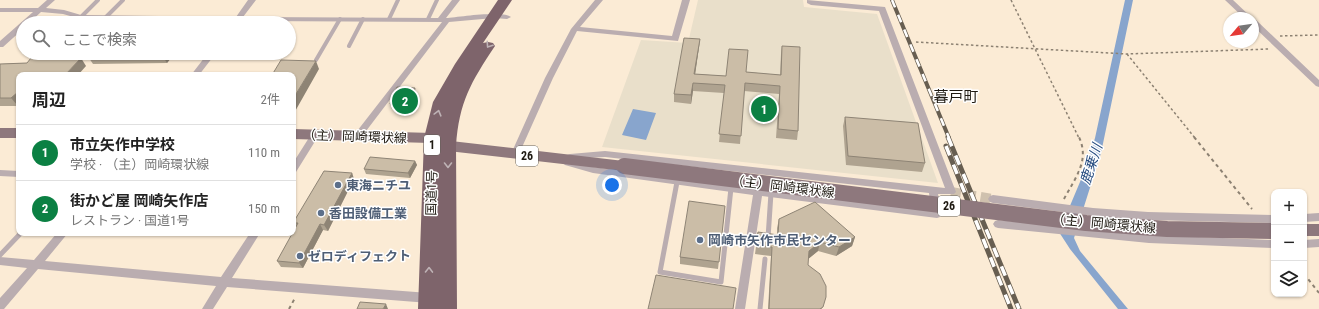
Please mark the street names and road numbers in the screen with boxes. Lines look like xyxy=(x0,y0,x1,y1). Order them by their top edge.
street label: （主）岡崎環状線 xyxy=(303,127,407,146)
road number: 1 xyxy=(424,135,440,155)
road number: 26 xyxy=(516,146,538,166)
street label: 国道1号 xyxy=(424,170,439,216)
street label: （主）岡崎環状線 xyxy=(730,173,835,200)
road number: 26 xyxy=(938,196,960,216)
street label: （主）岡崎環状線 xyxy=(1051,211,1156,236)

